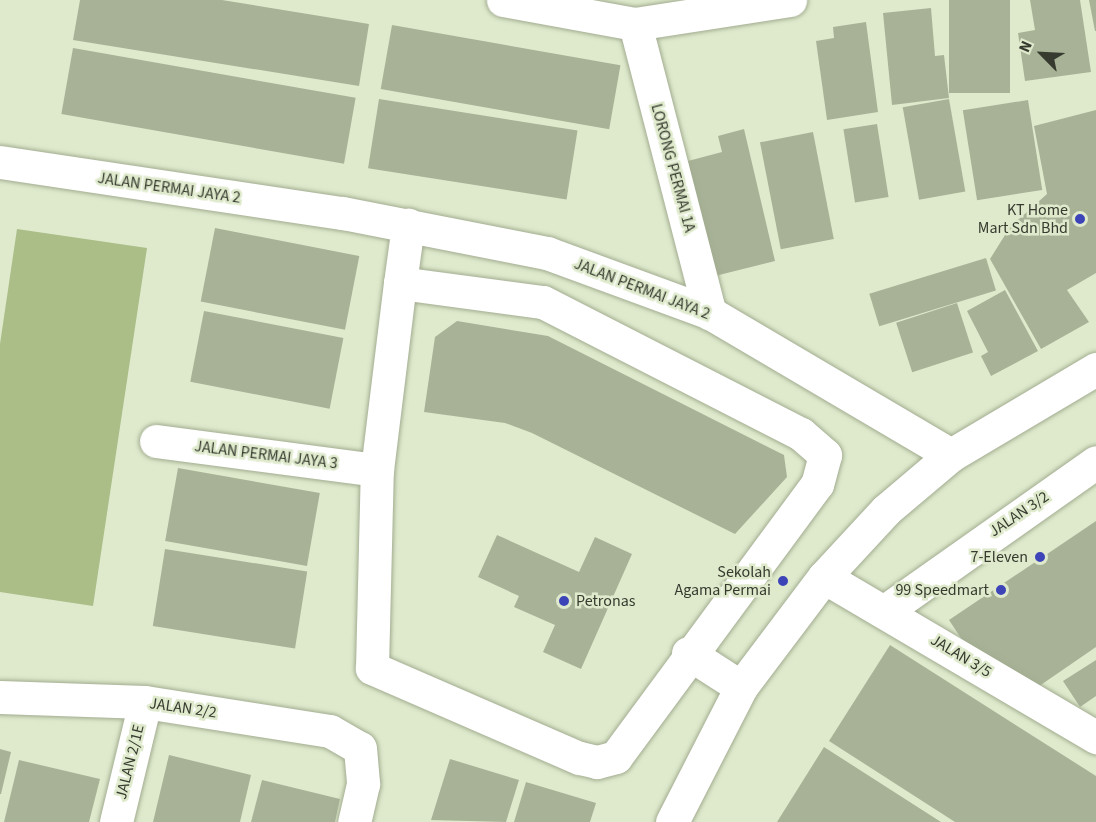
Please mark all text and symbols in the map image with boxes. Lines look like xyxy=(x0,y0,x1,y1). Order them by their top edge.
north arrow xyxy=(1012,24,1072,84)
text: N xyxy=(1013,37,1038,56)
street label: LORONG PERMAI 1A xyxy=(647,102,699,234)
street label: JALAN PERMAI JAYA 2 xyxy=(96,168,242,208)
place label: KT Home Mart Sdn Bhd xyxy=(978,200,1068,238)
marker: KT Home Mart Sdn Bhd xyxy=(1073,212,1087,226)
street label: JALAN PERMAI JAYA 2 xyxy=(571,254,713,324)
street label: JALAN PERMAI JAYA 3 xyxy=(193,437,339,473)
street label: JALAN 3/2 xyxy=(985,487,1053,541)
place label: 7-Eleven xyxy=(970,547,1028,567)
marker: 7-Eleven xyxy=(1033,550,1047,564)
place label: Sekolah Agama Permai xyxy=(674,562,771,600)
marker: Sekolah Agama Permai xyxy=(776,574,790,588)
place label: 99 Speedmart xyxy=(895,580,989,600)
marker: 99 Speedmart xyxy=(994,583,1008,597)
place label: Petronas xyxy=(576,591,635,611)
marker: Petronas xyxy=(557,594,571,608)
street label: JALAN 3/5 xyxy=(927,630,995,682)
street label: JALAN 2/2 xyxy=(148,694,218,722)
street label: JALAN 2/1E xyxy=(111,723,149,801)

